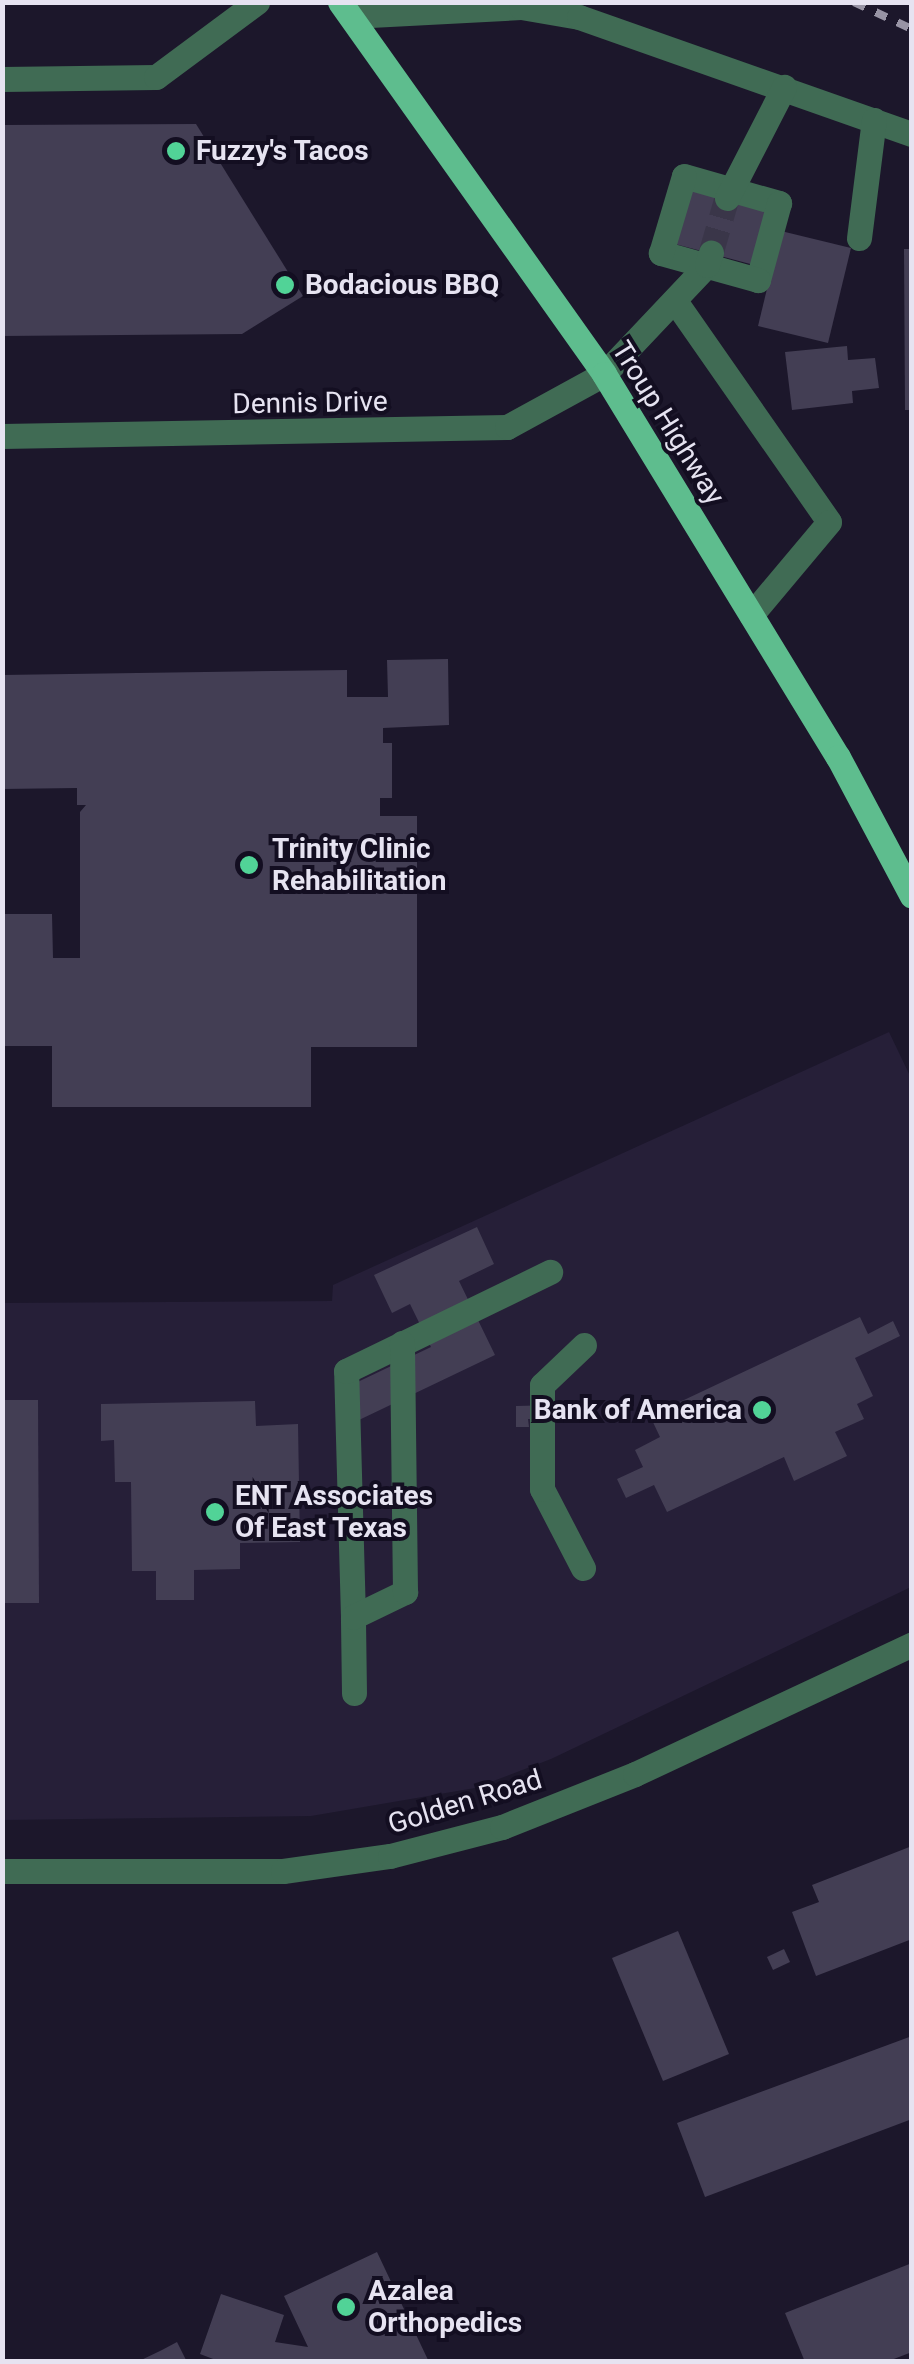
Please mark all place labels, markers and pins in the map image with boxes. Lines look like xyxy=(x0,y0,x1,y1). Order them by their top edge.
place label: Fuzzy's Tacos xyxy=(196,134,369,168)
marker: Fuzzy's Tacos xyxy=(165,140,187,162)
place label: Bodacious BBQ xyxy=(305,268,499,302)
marker: Bodacious BBQ xyxy=(274,274,296,296)
place label: Trinity Clinic Rehabilitation xyxy=(272,832,447,898)
marker: Trinity Clinic Rehabilitation xyxy=(236,852,262,878)
place label: Bank of America xyxy=(534,1393,742,1427)
marker: Bank of America xyxy=(751,1399,773,1421)
place label: ENT Associates Of East Texas xyxy=(235,1479,434,1545)
marker: ENT Associates Of East Texas xyxy=(204,1501,226,1523)
place label: Azalea Orthopedics xyxy=(368,2274,522,2340)
marker: Azalea Orthopedics xyxy=(333,2294,359,2320)

